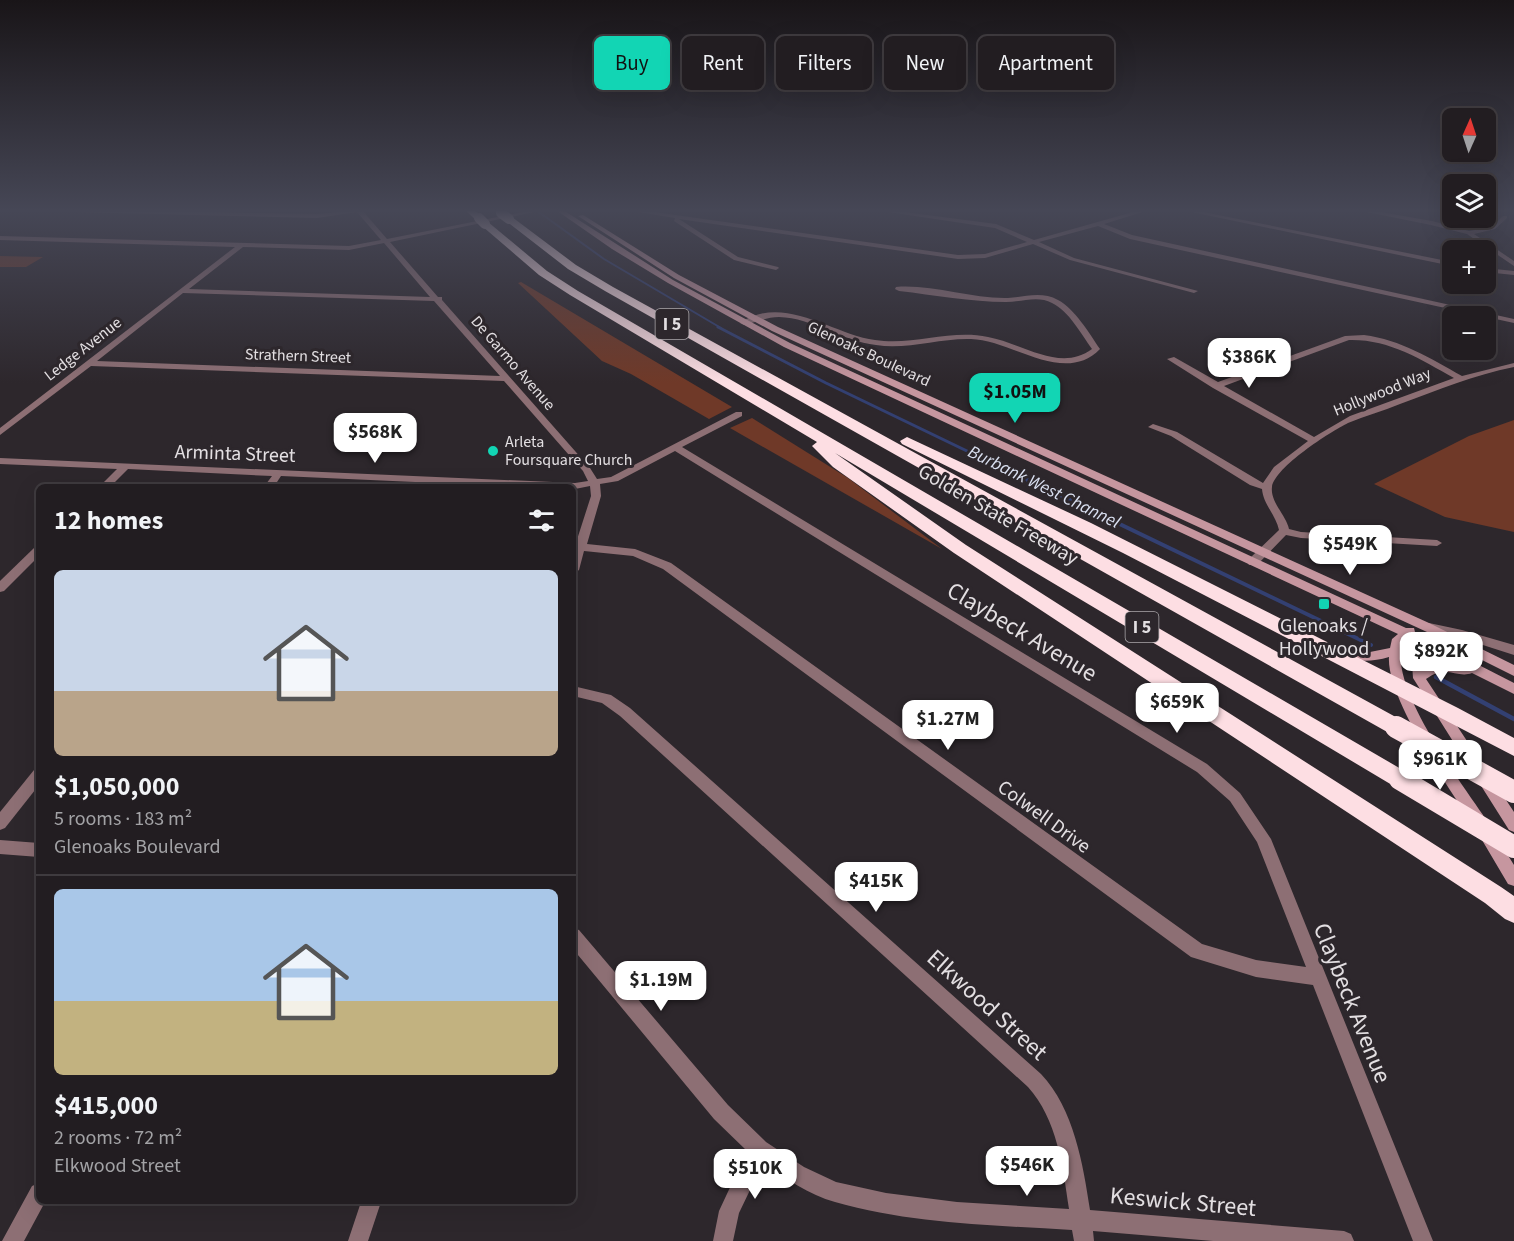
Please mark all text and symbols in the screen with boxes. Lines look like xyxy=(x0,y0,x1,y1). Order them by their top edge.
chip: Buy xyxy=(594,36,670,90)
chip: Rent xyxy=(682,36,764,90)
chip: Filters xyxy=(776,36,872,90)
chip: New xyxy=(884,36,966,90)
chip: Apartment xyxy=(978,36,1114,90)
north arrow xyxy=(1442,108,1496,162)
map controls xyxy=(1442,108,1496,360)
button: layers xyxy=(1442,174,1496,228)
button: + xyxy=(1442,240,1496,294)
button: − xyxy=(1442,306,1496,360)
road number: I 5 xyxy=(656,309,688,339)
street label: De Garmo Avenue xyxy=(466,311,560,415)
street label: Ledge Avenue xyxy=(40,312,126,386)
street label: Glenoaks Boulevard xyxy=(804,316,934,392)
pin: $386K xyxy=(1207,338,1291,389)
street label: Strathern Street xyxy=(245,343,352,369)
text: $386K xyxy=(1222,343,1276,371)
street label: Hollywood Way xyxy=(1330,362,1435,422)
pin: $1.05M xyxy=(966,373,1064,424)
text: $1.05M xyxy=(983,378,1047,406)
pin: $568K xyxy=(333,413,417,464)
text: $568K xyxy=(348,418,402,446)
place label: Arleta Foursquare Church xyxy=(505,431,632,471)
street label: Arminta Street xyxy=(174,438,296,470)
water label: Burbank West Channel xyxy=(964,439,1125,535)
marker: Arleta Foursquare Church xyxy=(486,444,500,458)
street label: Golden State Freeway xyxy=(913,458,1084,573)
text: 12 homes xyxy=(54,502,163,539)
icon: filters xyxy=(525,504,558,537)
pin: $549K xyxy=(1308,525,1392,576)
text: $549K xyxy=(1323,530,1377,558)
street label: Claybeck Avenue xyxy=(940,573,1104,691)
marker: Glenoaks / Hollywood xyxy=(1317,597,1331,611)
icon: home xyxy=(252,609,360,717)
road number: I 5 xyxy=(1126,612,1158,642)
place label: Glenoaks / Hollywood xyxy=(1279,612,1369,663)
pin: $892K xyxy=(1399,632,1483,683)
text: $892K xyxy=(1414,637,1468,665)
pin: $659K xyxy=(1135,683,1219,734)
text: $659K xyxy=(1150,688,1204,716)
pin: $1.27M xyxy=(899,700,997,751)
text: $1.27M xyxy=(916,705,980,733)
pin: $961K xyxy=(1398,740,1482,791)
text: $961K xyxy=(1413,745,1467,773)
text: $1,050,000 xyxy=(54,768,179,805)
street label: Colwell Drive xyxy=(992,774,1096,860)
text: 5 rooms · 183 m² xyxy=(54,805,192,833)
text: Glenoaks Boulevard xyxy=(54,833,221,861)
pin: $415K xyxy=(834,862,918,913)
text: $415K xyxy=(849,867,903,895)
street label: Claybeck Avenue xyxy=(1304,918,1400,1088)
icon: home xyxy=(252,928,360,1036)
street label: Elkwood Street xyxy=(919,941,1055,1069)
pin: $1.19M xyxy=(612,961,710,1012)
text: $1.19M xyxy=(629,966,693,994)
text: $415,000 xyxy=(54,1087,158,1124)
text: 2 rooms · 72 m² xyxy=(54,1124,182,1152)
pin: $546K xyxy=(985,1146,1069,1197)
pin: $510K xyxy=(713,1149,797,1200)
text: $546K xyxy=(1000,1151,1054,1179)
text: Elkwood Street xyxy=(54,1152,181,1180)
text: $510K xyxy=(728,1154,782,1182)
street label: Keswick Street xyxy=(1108,1178,1258,1226)

